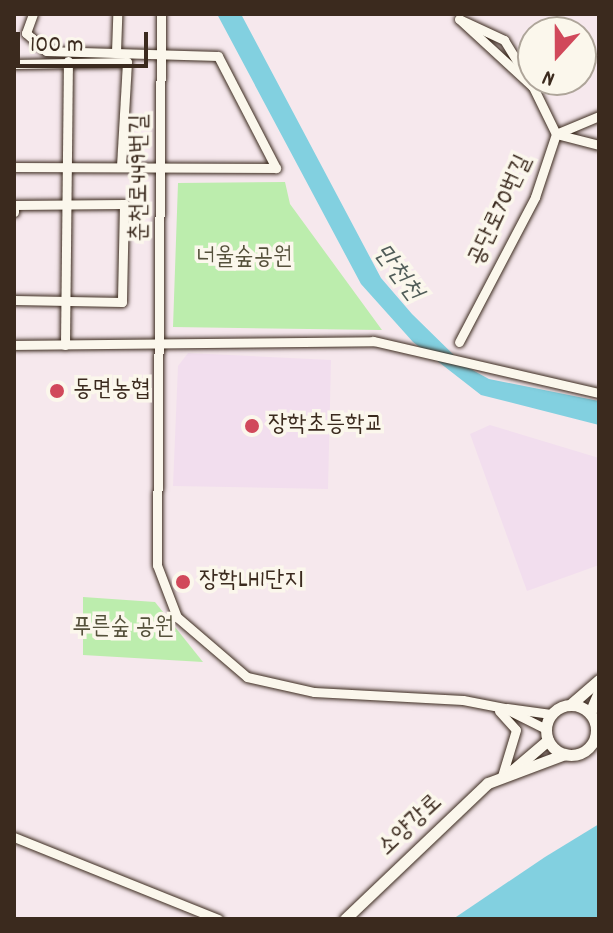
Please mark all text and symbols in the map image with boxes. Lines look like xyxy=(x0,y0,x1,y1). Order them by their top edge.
scale bar xyxy=(20,16,152,66)
north arrow xyxy=(517,16,597,96)
text: 100 m xyxy=(30,29,83,63)
text: N xyxy=(538,61,560,93)
street label: 춘천로449번길 xyxy=(127,114,155,242)
street label: 공단로70번길 xyxy=(463,151,539,271)
water label: 만천천 xyxy=(366,239,428,307)
park label: 너울숲공원 xyxy=(196,245,292,273)
place label: 동면농협 xyxy=(73,377,150,405)
marker: 동면농협 xyxy=(48,382,66,400)
place label: 장학초등학교 xyxy=(268,412,384,440)
marker: 장학초등학교 xyxy=(243,417,261,435)
place label: 장학LH1단지 xyxy=(199,568,304,596)
marker: 장학LH1단지 xyxy=(174,573,192,591)
park label: 푸른숲 공원 xyxy=(72,615,174,643)
street label: 소양강로 xyxy=(373,789,449,863)

